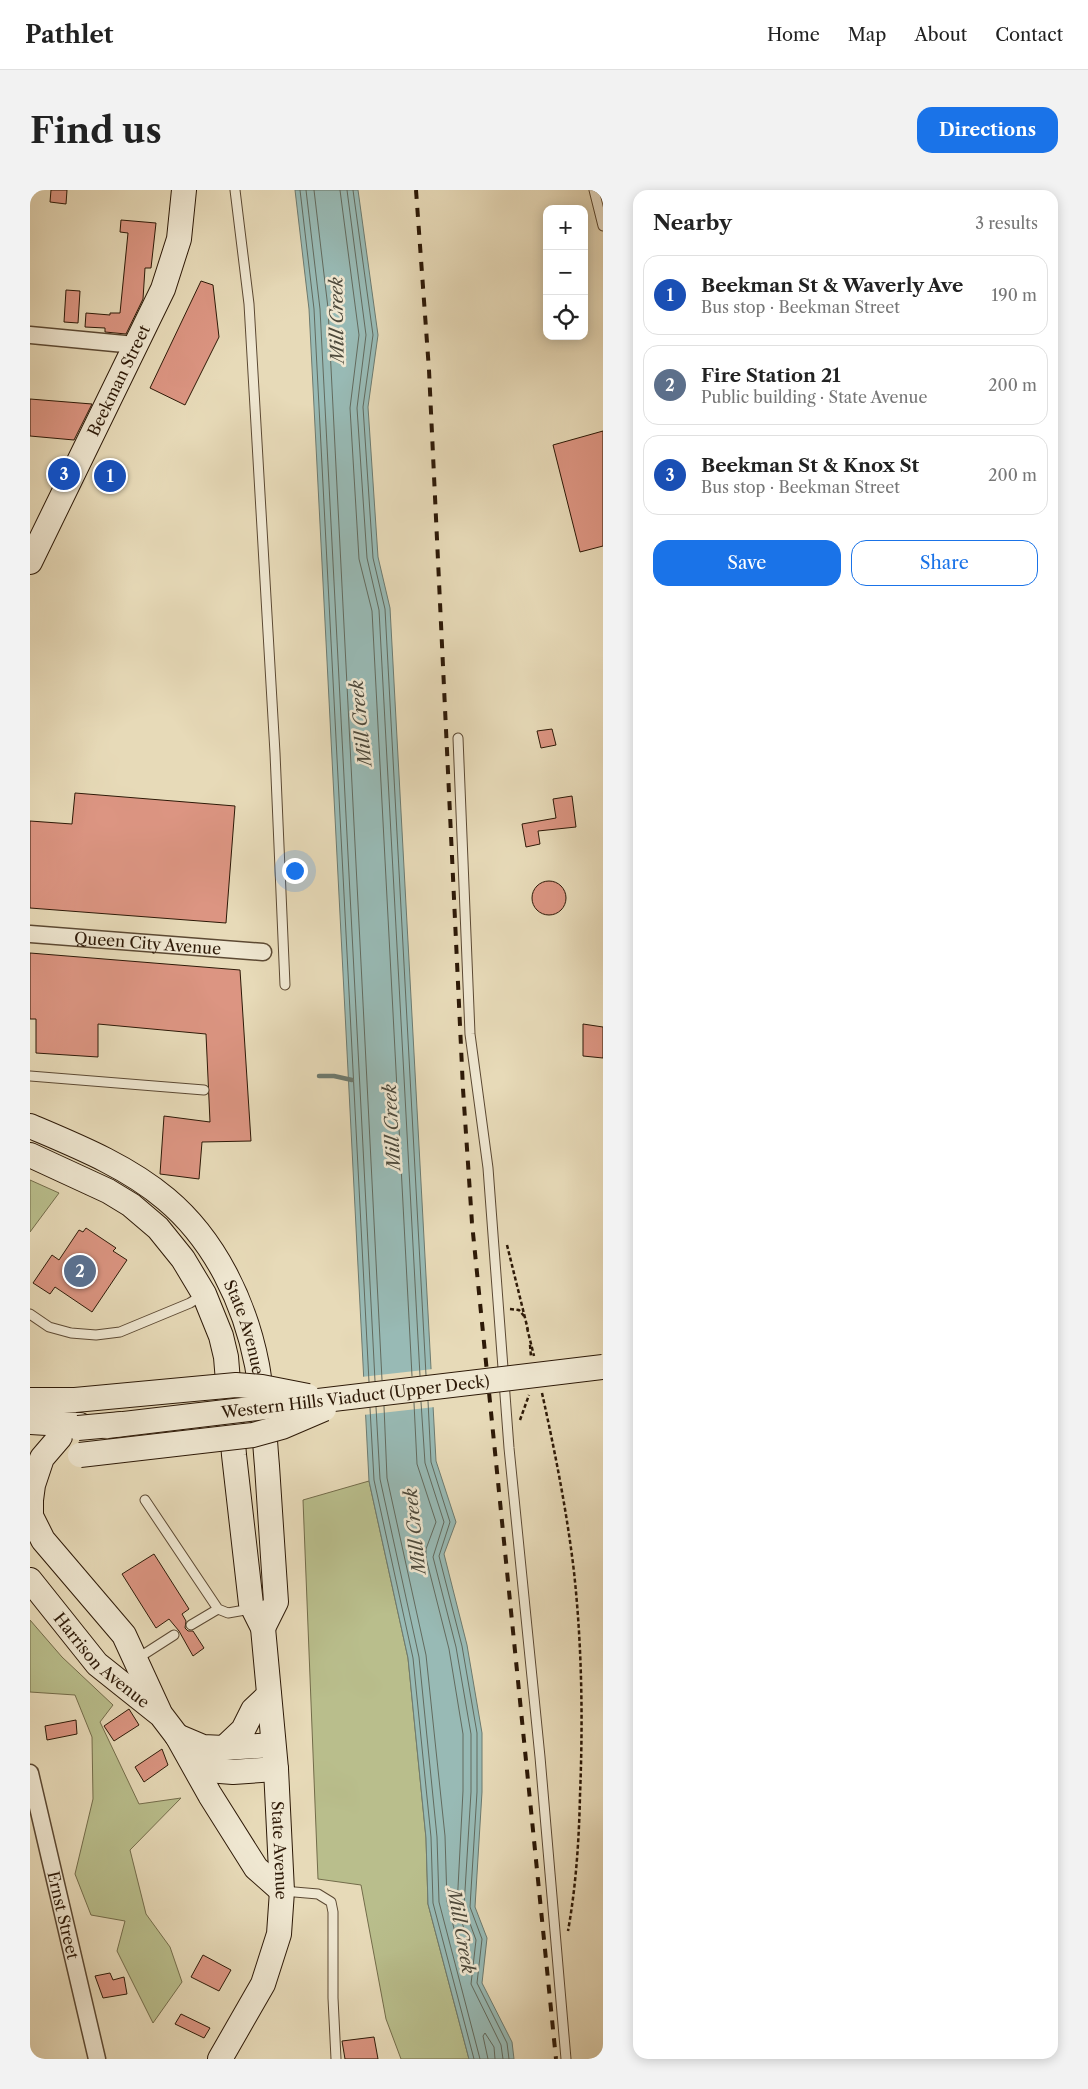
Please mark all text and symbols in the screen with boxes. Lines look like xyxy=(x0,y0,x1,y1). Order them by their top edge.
text: Pathlet xyxy=(25,20,113,49)
text: Home xyxy=(767,24,820,46)
text: Map xyxy=(848,24,886,46)
text: About xyxy=(914,24,967,46)
text: Contact xyxy=(995,24,1063,46)
button: Directions xyxy=(917,107,1058,153)
text: Find us xyxy=(30,109,162,152)
map controls xyxy=(543,205,588,340)
button: + xyxy=(543,205,588,250)
text: Nearby xyxy=(653,210,732,235)
text: 3 results xyxy=(975,213,1038,233)
button: − xyxy=(543,250,588,295)
text: Beekman St & Waverly Ave xyxy=(701,274,963,297)
water label: Mill Creek xyxy=(325,276,349,365)
text: 1 xyxy=(666,285,674,305)
text: 190 m xyxy=(992,285,1037,305)
button: locate xyxy=(543,295,588,340)
text: Bus stop · Beekman Street xyxy=(701,297,900,317)
street label: Beekman Street xyxy=(83,321,154,439)
text: Fire Station 21 xyxy=(701,364,841,387)
text: 2 xyxy=(665,375,675,395)
text: 200 m xyxy=(988,375,1037,395)
text: Public building · State Avenue xyxy=(701,387,927,407)
text: Beekman St & Knox St xyxy=(701,454,919,477)
pin: 3 xyxy=(48,455,80,493)
pin: 1 xyxy=(94,457,126,495)
text: 3 xyxy=(665,465,675,485)
text: 200 m xyxy=(988,465,1037,485)
text: Bus stop · Beekman Street xyxy=(701,477,900,497)
button: Save xyxy=(653,540,841,586)
button: Share xyxy=(851,540,1038,586)
water label: Mill Creek xyxy=(345,678,377,769)
your location xyxy=(282,858,308,884)
street label: Queen City Avenue xyxy=(73,927,222,959)
water label: Mill Creek xyxy=(379,1083,405,1173)
pin: 2 xyxy=(64,1252,96,1290)
street label: State Avenue xyxy=(220,1276,268,1376)
street label: Western Hills Viaduct (Upper Deck) xyxy=(219,1371,491,1422)
water label: Mill Creek xyxy=(399,1486,431,1577)
street label: Harrison Avenue xyxy=(50,1608,154,1712)
street label: State Avenue xyxy=(268,1800,292,1900)
street label: Ernst Street xyxy=(43,1869,83,1962)
water label: Mill Creek xyxy=(442,1885,479,1976)

